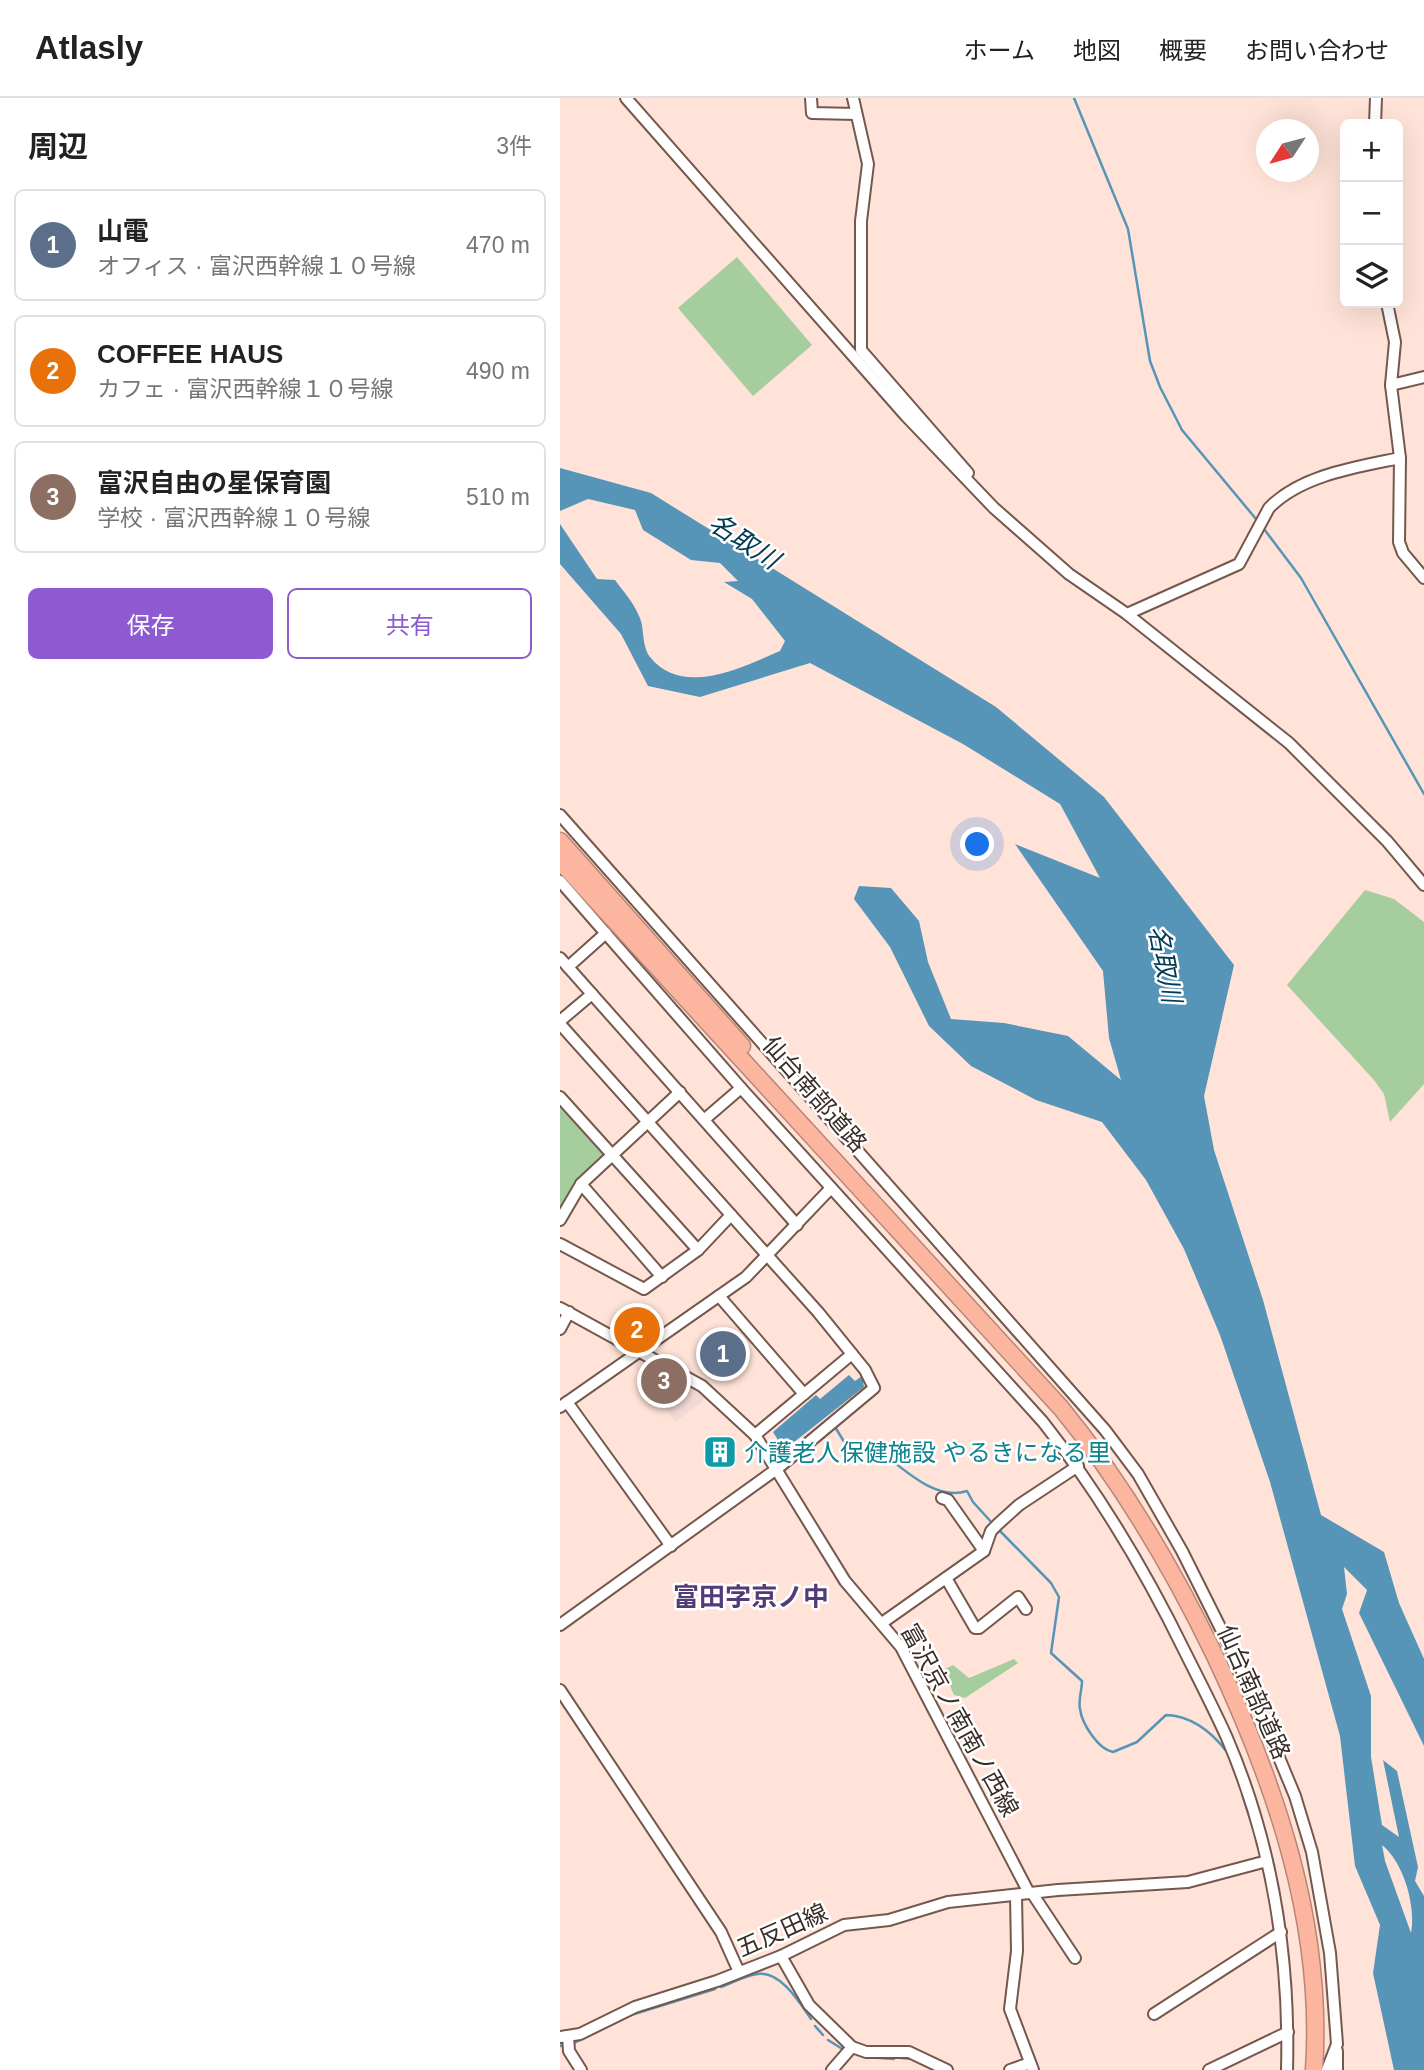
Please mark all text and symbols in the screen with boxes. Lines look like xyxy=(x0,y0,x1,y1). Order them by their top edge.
text: Atlasly xyxy=(35,29,143,66)
text: ホーム xyxy=(964,37,1035,64)
text: 地図 xyxy=(1073,37,1121,64)
text: 概要 xyxy=(1159,37,1207,64)
text: お問い合わせ xyxy=(1245,37,1389,64)
north arrow xyxy=(1256,119,1319,182)
map controls xyxy=(1340,119,1403,308)
button: + xyxy=(1340,119,1403,182)
text: 周辺 xyxy=(28,130,88,163)
text: 3件 xyxy=(496,133,532,159)
button: − xyxy=(1340,182,1403,245)
text: 山電 xyxy=(97,216,149,246)
text: 1 xyxy=(47,232,59,258)
text: 470 m xyxy=(466,232,530,258)
button: layers xyxy=(1340,245,1403,308)
text: オフィス · 富沢西幹線１０号線 xyxy=(97,253,416,279)
text: COFFEE HAUS xyxy=(97,339,283,369)
text: 2 xyxy=(47,358,59,384)
text: 490 m xyxy=(466,358,530,384)
text: カフェ · 富沢西幹線１０号線 xyxy=(97,376,393,402)
text: 富沢自由の星保育園 xyxy=(97,468,331,498)
text: 3 xyxy=(47,484,59,510)
text: 510 m xyxy=(466,484,530,510)
text: 学校 · 富沢西幹線１０号線 xyxy=(97,505,370,531)
water label: 名取川 xyxy=(703,507,787,576)
button: 保存 xyxy=(28,588,273,659)
button: 共有 xyxy=(287,588,532,659)
your location xyxy=(960,827,994,861)
water label: 名取川 xyxy=(1143,923,1188,1008)
street label: 仙台南部道路 xyxy=(758,1031,872,1157)
pin: 2 xyxy=(614,1304,660,1356)
pin: 1 xyxy=(700,1328,746,1380)
pin: 3 xyxy=(641,1355,687,1407)
building icon: 介護老人保健施設 やるきになる里 xyxy=(701,1433,739,1471)
place label: 介護老人保健施設 やるきになる里 xyxy=(744,1439,1111,1466)
district label: 富田字京ノ中 xyxy=(673,1582,829,1612)
street label: 富沢京ノ南南ノ西線 xyxy=(896,1619,1024,1821)
street label: 仙台南部道路 xyxy=(1212,1621,1296,1763)
street label: 五反田線 xyxy=(733,1898,831,1962)

